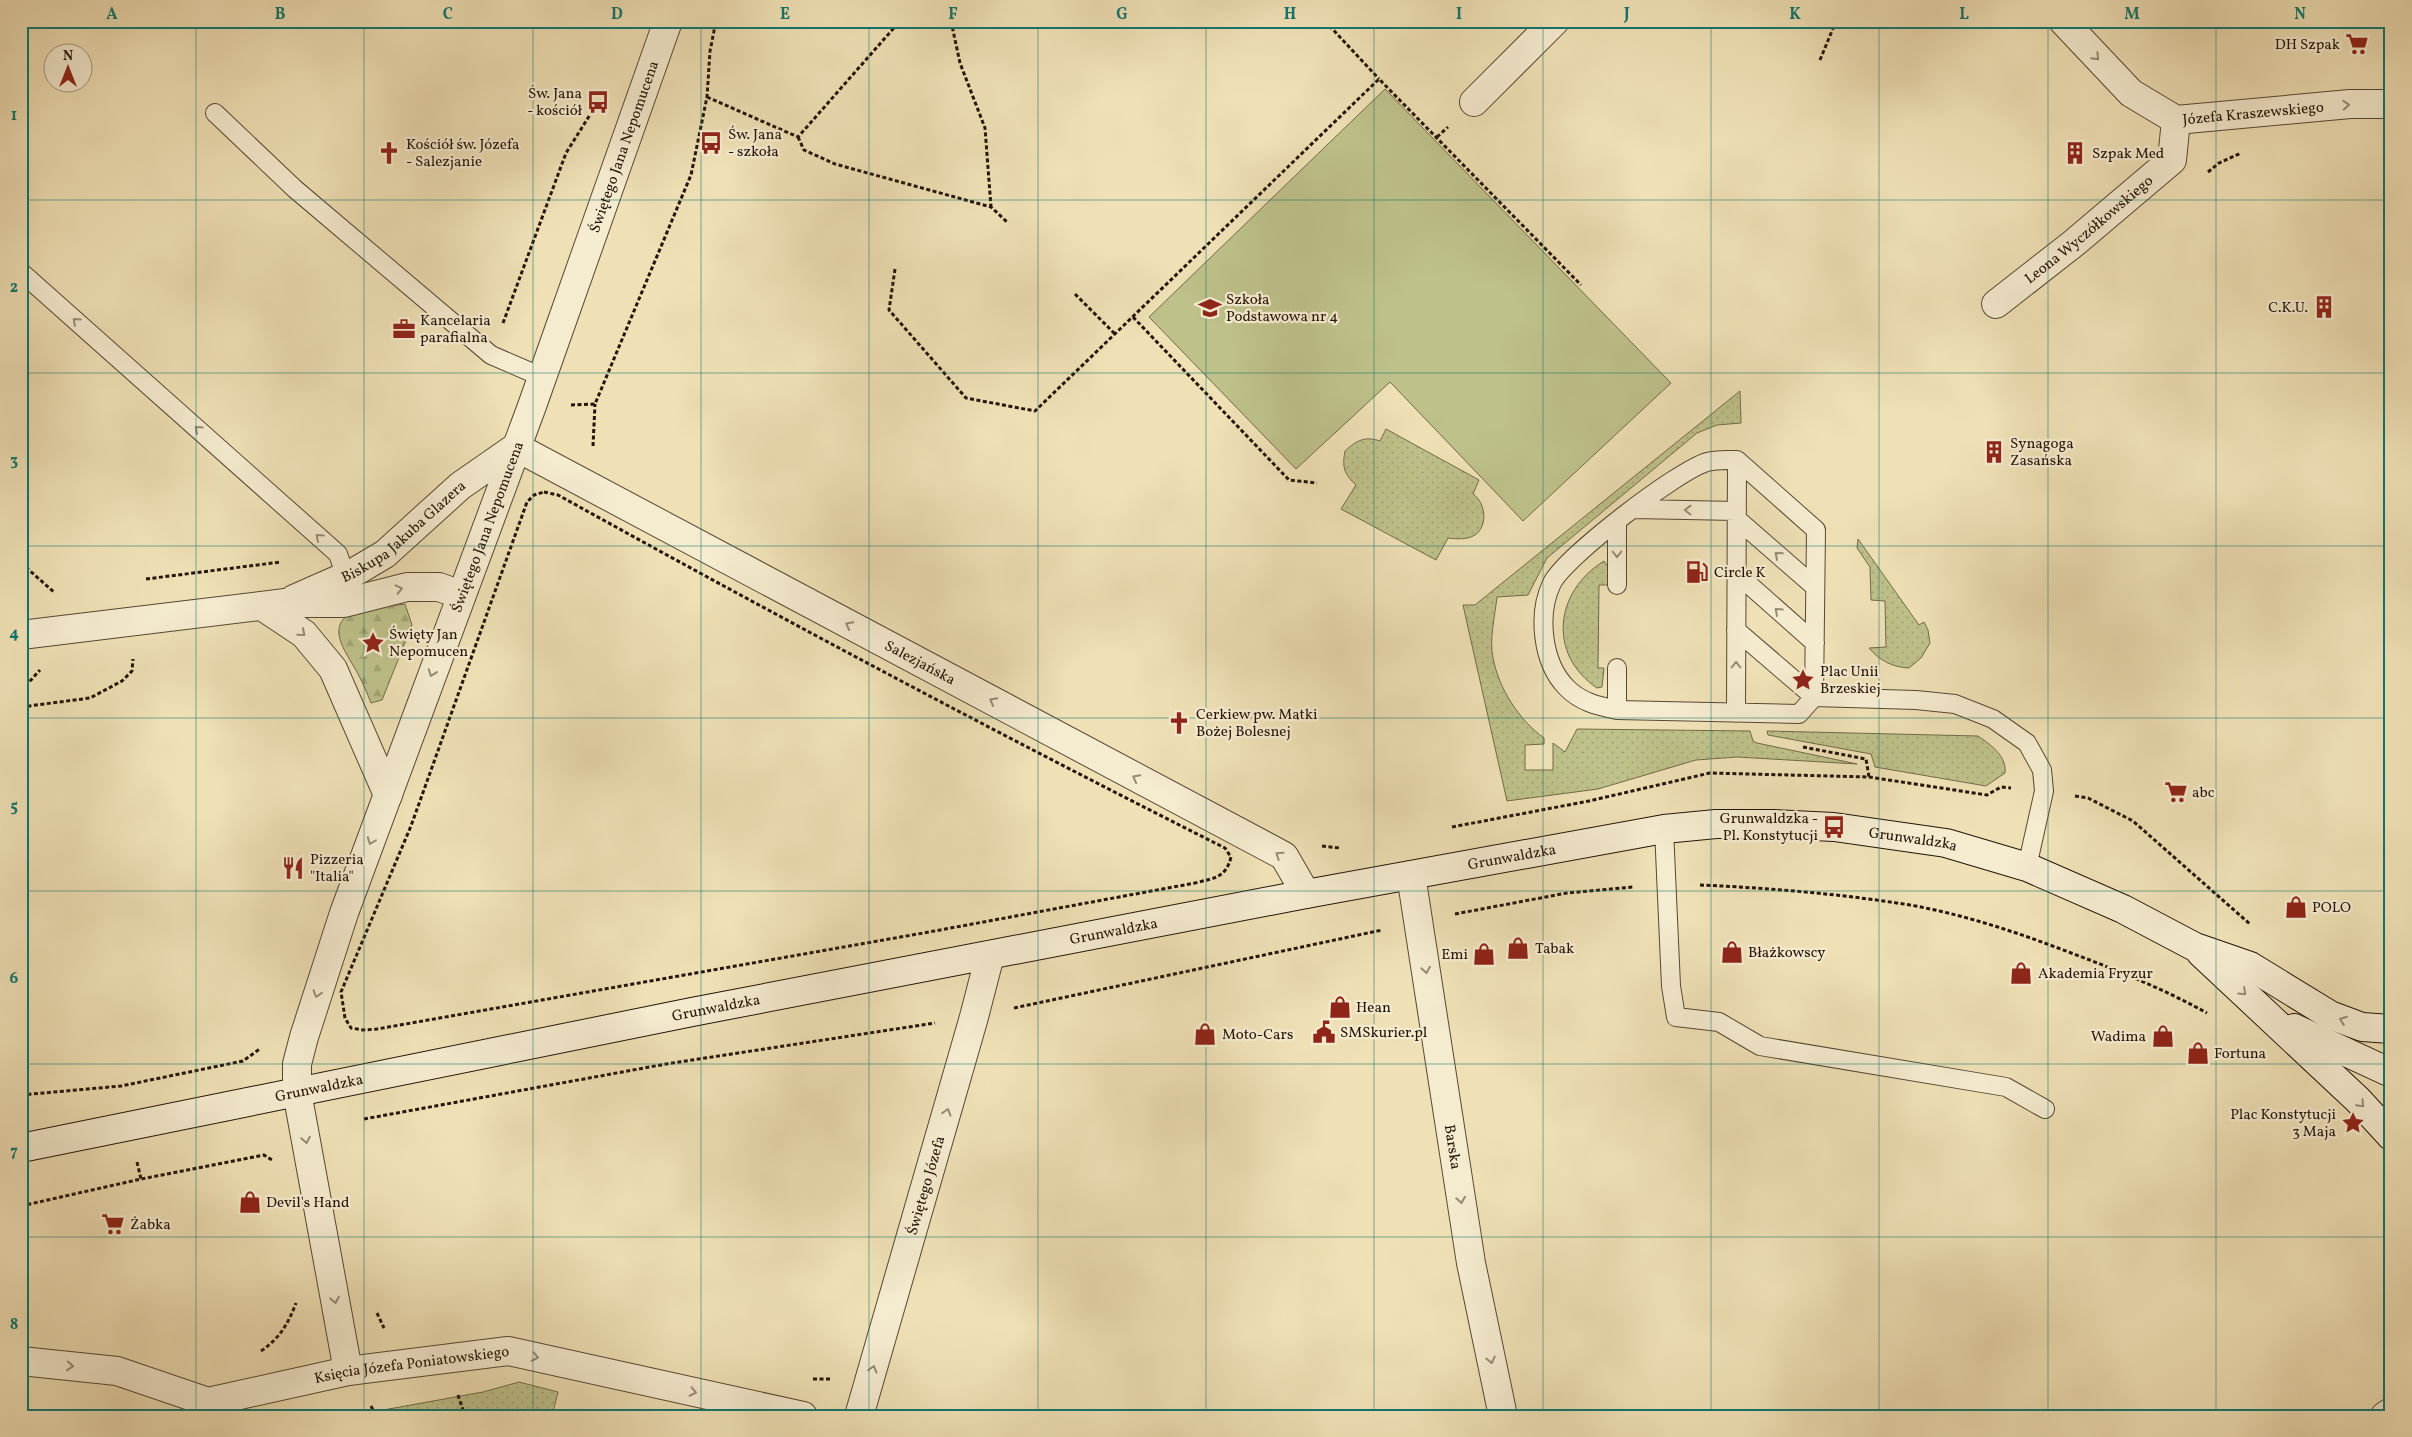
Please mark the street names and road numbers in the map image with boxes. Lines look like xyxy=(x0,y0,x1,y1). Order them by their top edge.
street label: Świętego Jana Nepomucena xyxy=(585,58,665,236)
street label: Józefa Kraszewskiego xyxy=(2182,97,2325,131)
street label: Leona Wyczółkowskiego xyxy=(2021,171,2158,290)
street label: Świętego Jana Nepomucena xyxy=(447,439,530,616)
street label: Biskupa Jakuba Glazera xyxy=(338,476,471,589)
street label: Salezjańska xyxy=(880,636,959,691)
street label: Grunwaldzka xyxy=(1867,823,1960,858)
street label: Grunwaldzka xyxy=(1466,840,1558,876)
street label: Grunwaldzka xyxy=(1068,914,1160,951)
street label: Grunwaldzka xyxy=(670,990,762,1028)
street label: Grunwaldzka xyxy=(273,1070,365,1108)
street label: Barska xyxy=(1438,1123,1465,1171)
street label: Świętego Józefa xyxy=(903,1134,951,1238)
street label: Księcia Józefa Poniatowskiego xyxy=(312,1342,511,1390)

